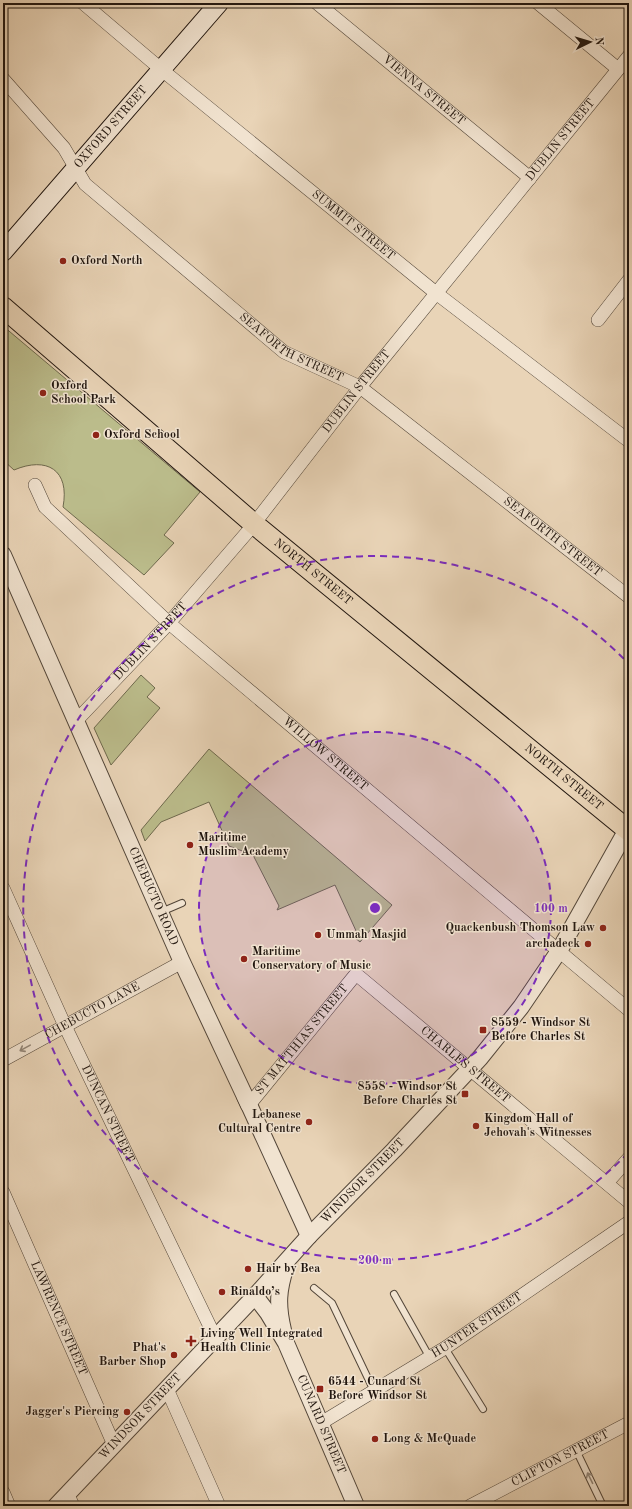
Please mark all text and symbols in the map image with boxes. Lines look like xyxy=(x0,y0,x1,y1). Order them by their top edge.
north arrow xyxy=(570,22,610,62)
text: N xyxy=(593,37,604,47)
street label: VIENNA STREET xyxy=(380,53,467,128)
street label: OXFORD STREET xyxy=(72,84,150,171)
street label: DUBLIN STREET xyxy=(524,97,597,183)
street label: SUMMIT STREET xyxy=(309,188,397,263)
place label: Oxford North xyxy=(71,255,143,267)
marker: Oxford North xyxy=(58,256,68,266)
street label: SEAFORTH STREET xyxy=(237,311,345,384)
street label: DUBLIN STREET xyxy=(321,348,393,435)
place label: Oxford School Park xyxy=(51,380,116,406)
marker: Oxford School Park xyxy=(38,388,48,398)
place label: Oxford School xyxy=(104,429,180,441)
marker: Oxford School xyxy=(91,430,101,440)
street label: SEAFORTH STREET xyxy=(501,495,604,579)
street label: NORTH STREET xyxy=(271,537,354,608)
street label: DUBLIN STREET xyxy=(112,600,190,683)
street label: WILLOW STREET xyxy=(280,715,370,793)
street label: NORTH STREET xyxy=(522,742,605,813)
place label: Maritime Muslim Academy xyxy=(198,832,289,858)
marker: Maritime Muslim Academy xyxy=(185,840,195,850)
street label: CHEBUCTO ROAD xyxy=(126,845,180,947)
centre of rings xyxy=(368,901,382,915)
text: 100 m xyxy=(534,903,568,915)
place label: Quackenbush Thomson Law xyxy=(446,922,596,934)
marker: Quackenbush Thomson Law xyxy=(598,923,608,933)
place label: Ummah Masjid xyxy=(326,929,407,941)
marker: Ummah Masjid xyxy=(313,930,323,940)
place label: archadeck xyxy=(526,938,580,950)
marker: archadeck xyxy=(583,939,593,949)
place label: Maritime Conservatory of Music xyxy=(252,946,371,972)
marker: Maritime Conservatory of Music xyxy=(239,954,249,964)
street label: CHEBUCTO LANE xyxy=(43,980,142,1042)
street label: ST MATTHIAS STREET xyxy=(254,982,351,1097)
place label: 8559 - Windsor St Before Charles St xyxy=(491,1016,591,1043)
street label: CHARLES STREET xyxy=(418,1024,512,1105)
marker: 8559 - Windsor St Before Charles St xyxy=(478,1025,488,1035)
one-way arrow xyxy=(19,1045,31,1053)
street label: DUNCAN STREET xyxy=(79,1063,136,1165)
place label: 8558 - Windsor St Before Charles St xyxy=(358,1080,458,1107)
marker: 8558 - Windsor St Before Charles St xyxy=(460,1089,470,1099)
place label: Lebanese Cultural Centre xyxy=(218,1109,301,1135)
place label: Kingdom Hall of Jehovah's Witnesses xyxy=(484,1113,592,1139)
marker: Lebanese Cultural Centre xyxy=(304,1117,314,1127)
marker: Kingdom Hall of Jehovah's Witnesses xyxy=(471,1121,481,1131)
street label: WINDSOR STREET xyxy=(319,1136,407,1226)
text: 200 m xyxy=(358,1255,392,1267)
street label: LAWRENCE STREET xyxy=(28,1259,89,1377)
place label: Hair by Bea xyxy=(256,1263,320,1275)
marker: Hair by Bea xyxy=(243,1264,253,1274)
place label: Rinaldo’s xyxy=(230,1286,280,1298)
marker: Rinaldo’s xyxy=(217,1287,227,1297)
street label: HUNTER STREET xyxy=(430,1291,525,1361)
place label: Living Well Integrated Health Clinic xyxy=(200,1328,323,1354)
marker: Living Well Integrated Health Clinic xyxy=(185,1335,197,1347)
place label: Phat's Barber Shop xyxy=(99,1342,166,1368)
marker: Phat's Barber Shop xyxy=(169,1350,179,1360)
street label: WINDSOR STREET xyxy=(97,1371,184,1462)
street label: CUNARD STREET xyxy=(294,1373,348,1476)
place label: 6544 - Cunard St Before Windsor St xyxy=(328,1375,428,1402)
marker: 6544 - Cunard St Before Windsor St xyxy=(315,1384,325,1394)
place label: Jagger's Piercing xyxy=(26,1406,119,1418)
marker: Jagger's Piercing xyxy=(122,1407,132,1417)
street label: CLIFTON STREET xyxy=(510,1428,611,1489)
place label: Long & McQuade xyxy=(383,1433,477,1445)
marker: Long & McQuade xyxy=(370,1434,380,1444)
one-way arrow xyxy=(586,1473,593,1485)

